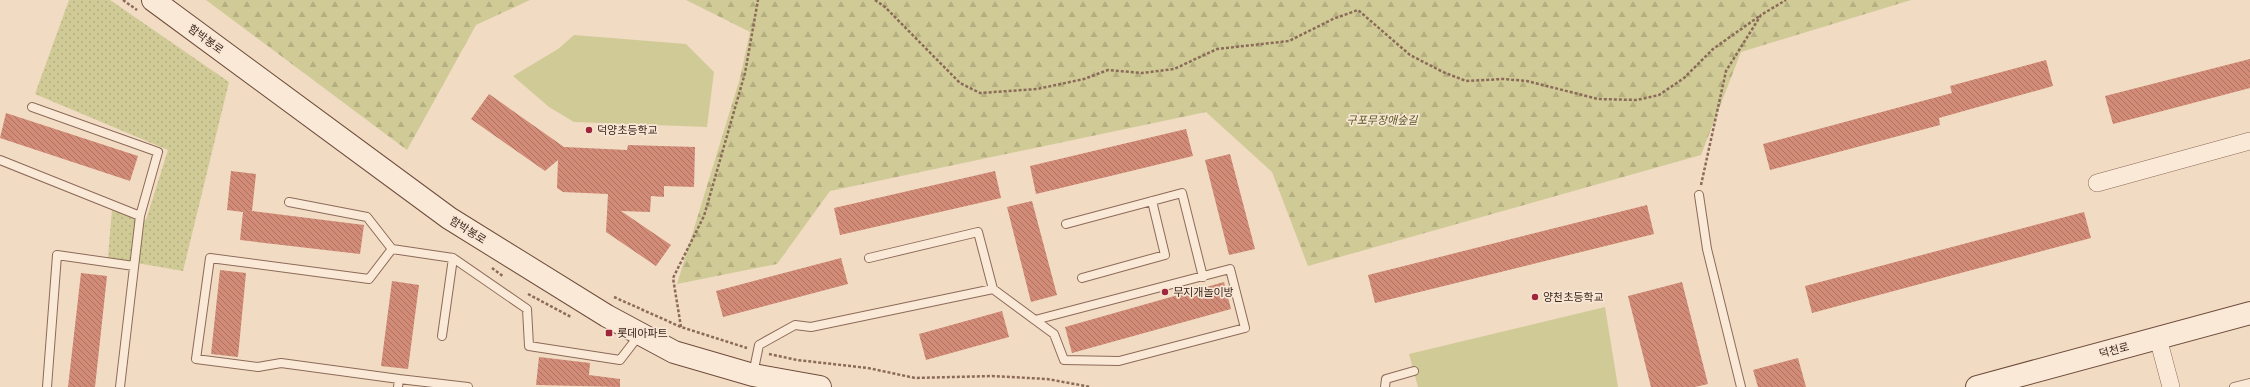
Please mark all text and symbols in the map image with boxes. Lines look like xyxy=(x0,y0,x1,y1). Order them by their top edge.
street label: 함박봉로 xyxy=(186,22,226,56)
park label: 구포무장애숲길 xyxy=(1347,114,1418,126)
place label: 덕양초등학교 xyxy=(597,124,658,136)
marker: 덕양초등학교 xyxy=(584,125,594,135)
street label: 함박봉로 xyxy=(448,214,488,246)
place label: 무지개놀이방 xyxy=(1173,286,1234,298)
marker: 무지개놀이방 xyxy=(1160,287,1170,297)
place label: 양천초등학교 xyxy=(1543,291,1604,303)
marker: 양천초등학교 xyxy=(1530,292,1540,302)
place label: 롯데아파트 xyxy=(617,327,668,339)
marker: 롯데아파트 xyxy=(604,328,614,338)
street label: 덕천로 xyxy=(2098,340,2130,360)

